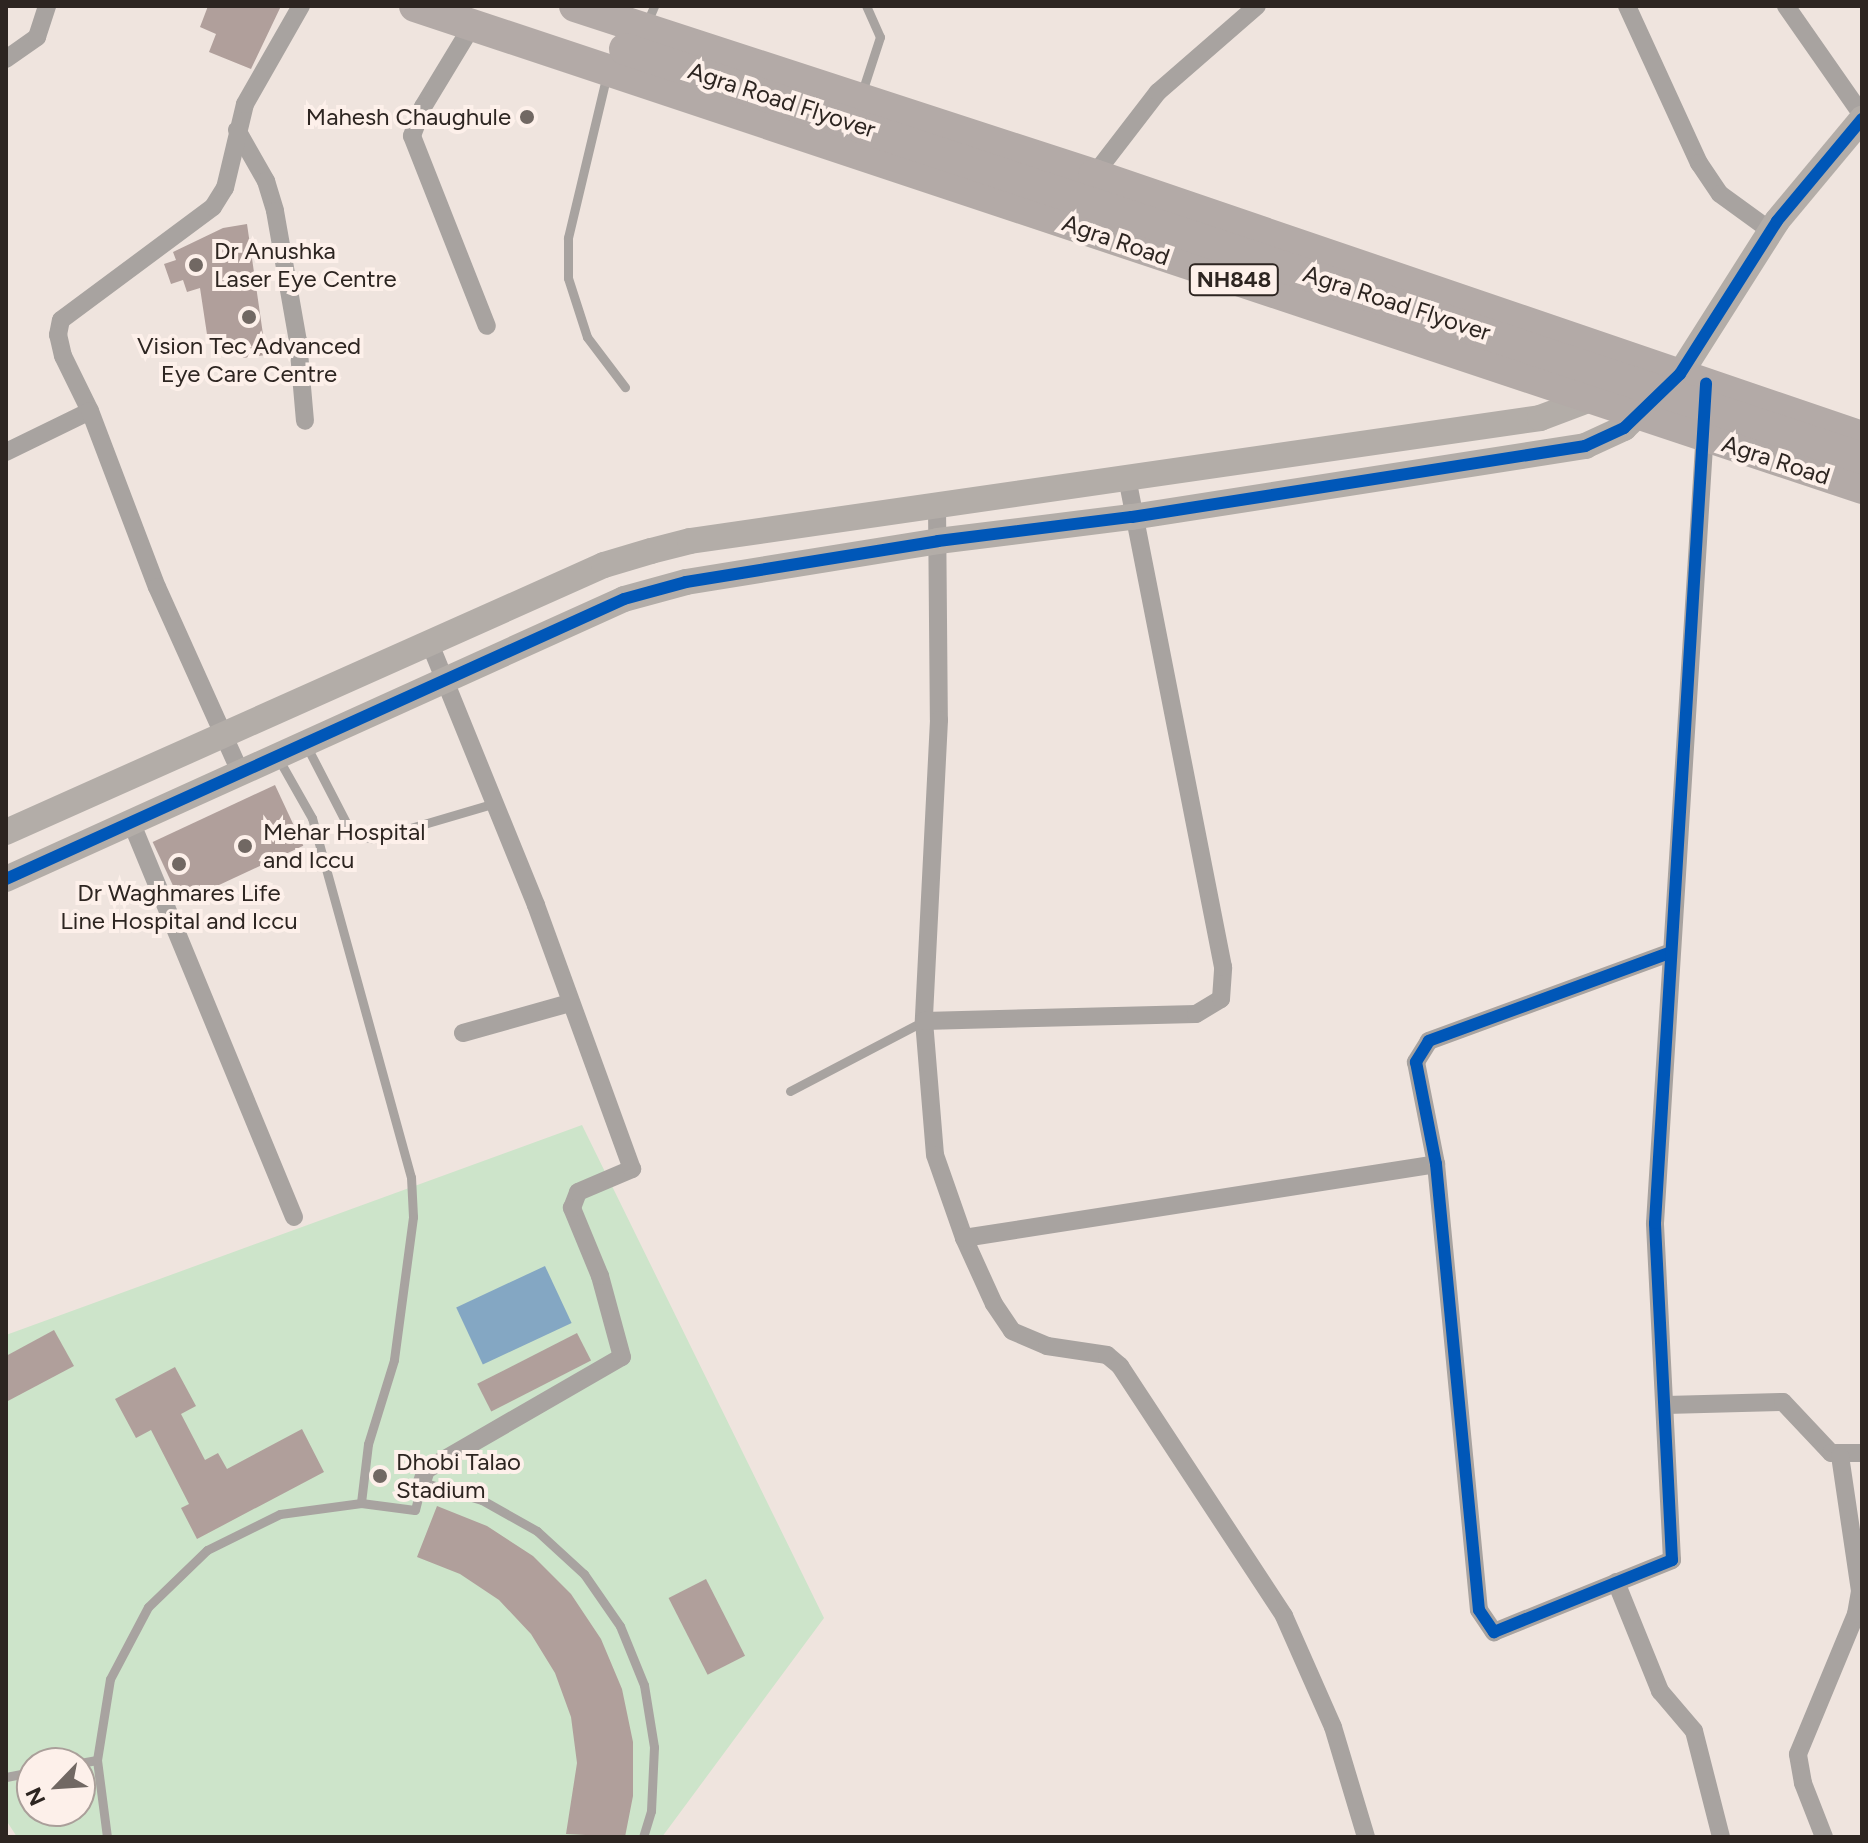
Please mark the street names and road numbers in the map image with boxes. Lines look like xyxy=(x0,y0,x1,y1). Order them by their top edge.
street label: Agra Road Flyover xyxy=(685,56,879,144)
street label: Agra Road xyxy=(1059,208,1173,272)
street label: Agra Road Flyover xyxy=(1300,259,1494,347)
road number: NH848 xyxy=(1188,262,1280,298)
street label: Agra Road xyxy=(1718,429,1834,491)

